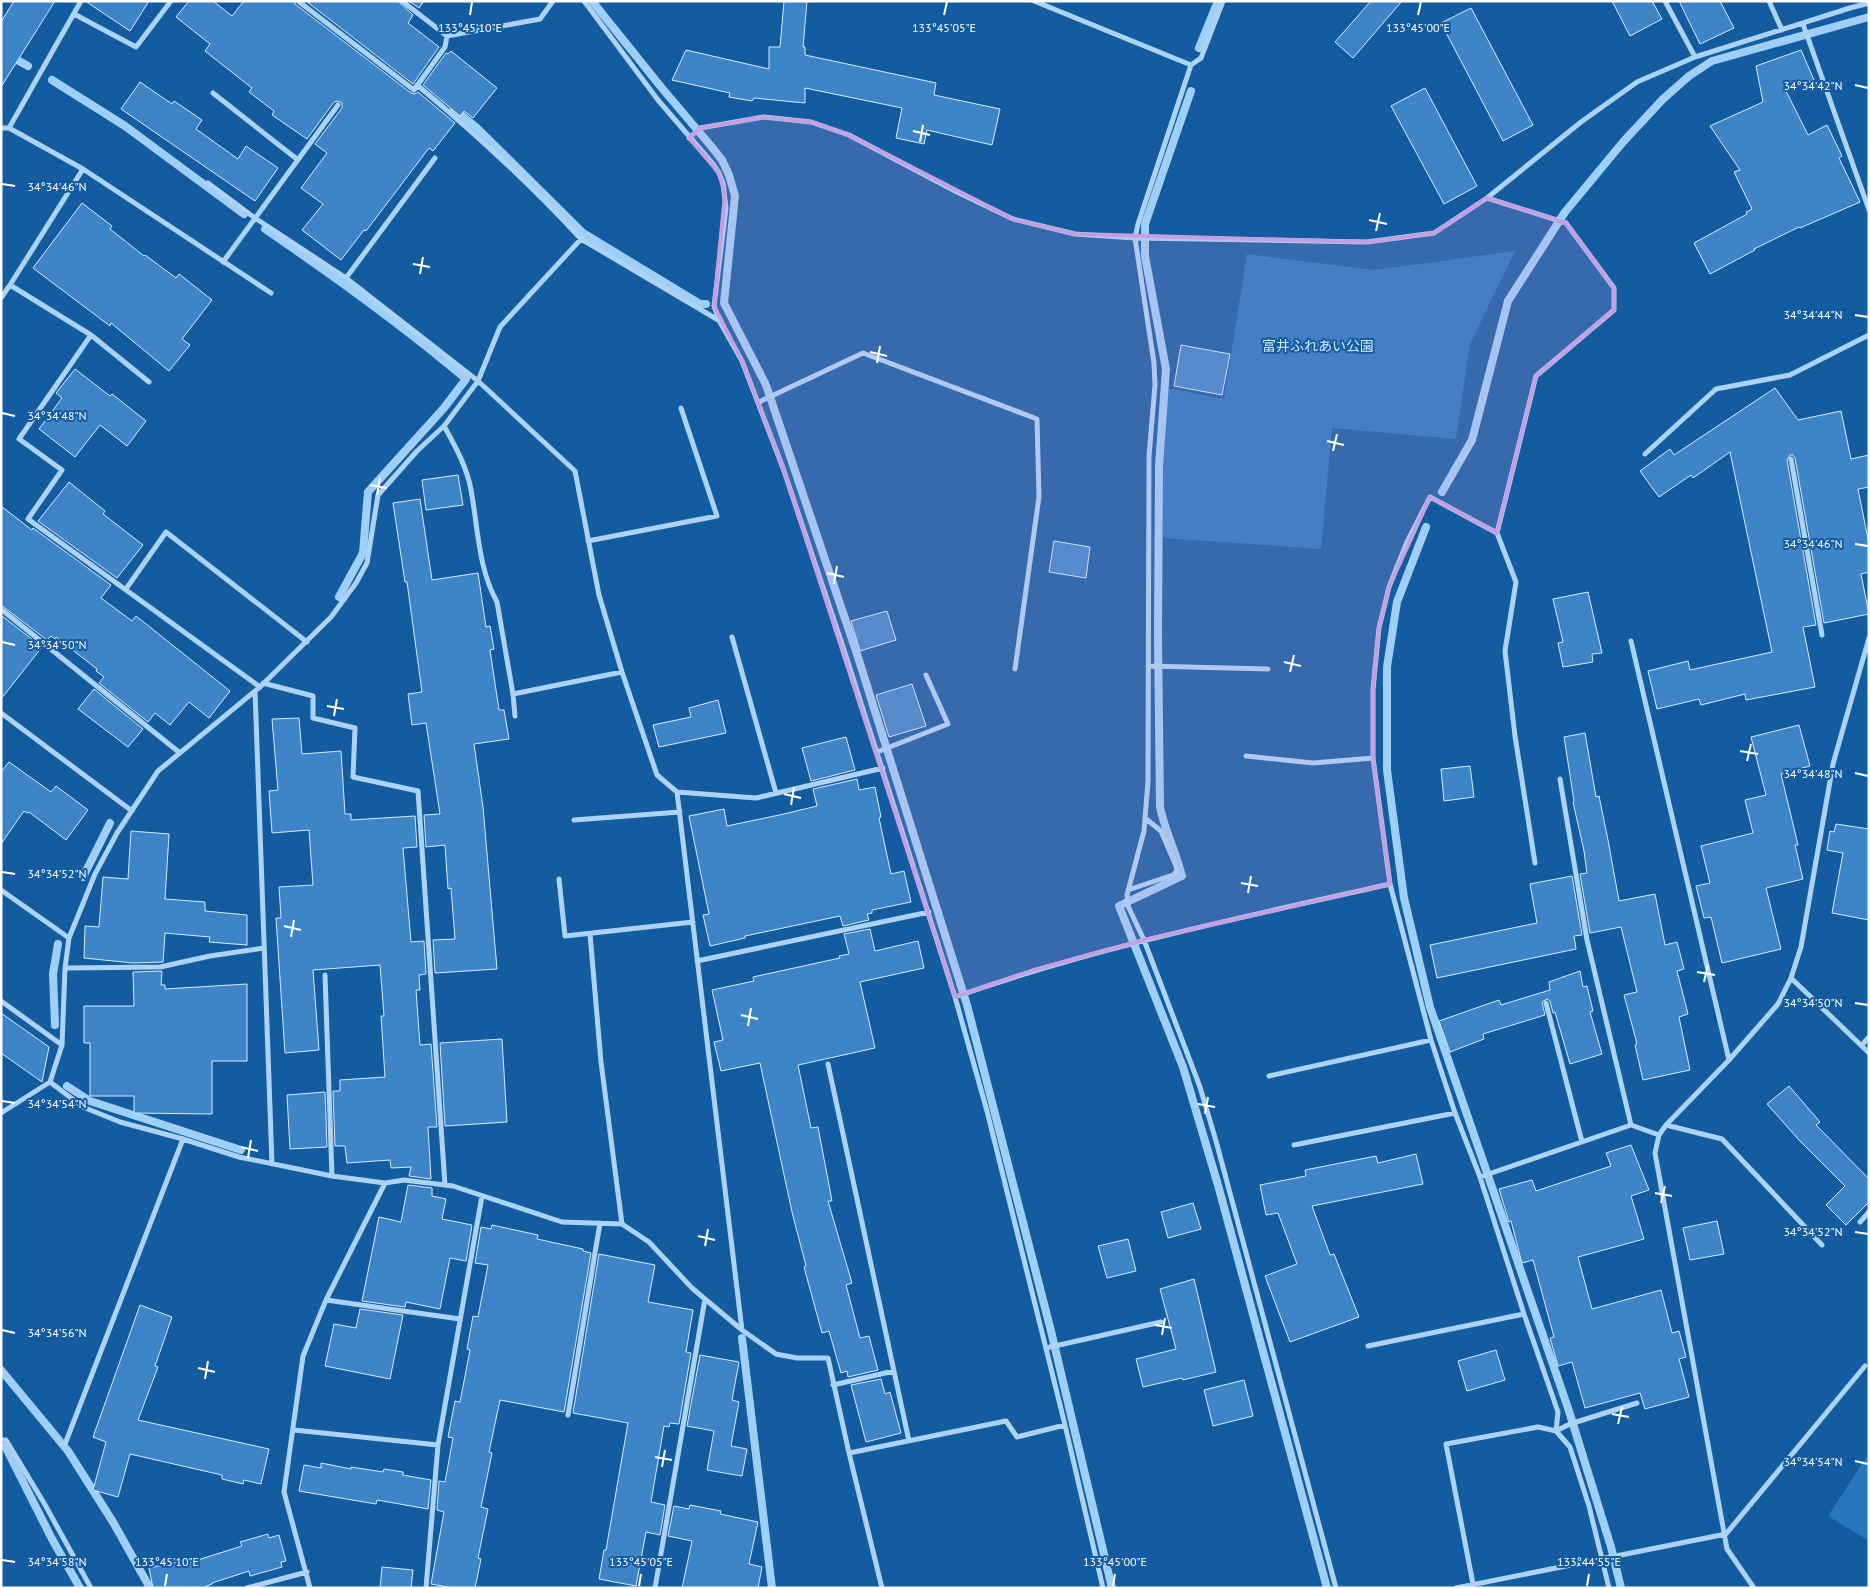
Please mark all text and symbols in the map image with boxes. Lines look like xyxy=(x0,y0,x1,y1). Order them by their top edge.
text: 133°45'10"E xyxy=(438,20,502,35)
text: 133°45'05"E xyxy=(912,20,976,35)
text: 133°45'00"E xyxy=(1386,20,1450,35)
text: 34°34'42"N xyxy=(1783,78,1843,93)
text: 34°34'46"N xyxy=(27,179,87,194)
text: 34°34'44"N xyxy=(1783,307,1843,322)
park label: 富井ふれあい公園 xyxy=(1262,337,1374,355)
text: 34°34'48"N xyxy=(27,408,87,423)
text: 34°34'46"N xyxy=(1783,536,1843,551)
text: 34°34'50"N xyxy=(27,637,87,652)
text: 34°34'48"N xyxy=(1783,766,1843,781)
text: 34°34'52"N xyxy=(27,866,87,881)
text: 34°34'50"N xyxy=(1783,995,1843,1010)
text: 34°34'54"N xyxy=(27,1096,87,1111)
text: 34°34'52"N xyxy=(1783,1224,1843,1239)
text: 34°34'56"N xyxy=(27,1325,87,1340)
text: 34°34'54"N xyxy=(1783,1454,1843,1469)
text: 34°34'58"N xyxy=(27,1554,87,1569)
text: 133°45'10"E xyxy=(135,1554,199,1569)
text: 133°45'05"E xyxy=(609,1554,673,1569)
text: 133°45'00"E xyxy=(1083,1554,1147,1569)
text: 133°44'55"E xyxy=(1557,1554,1621,1569)

